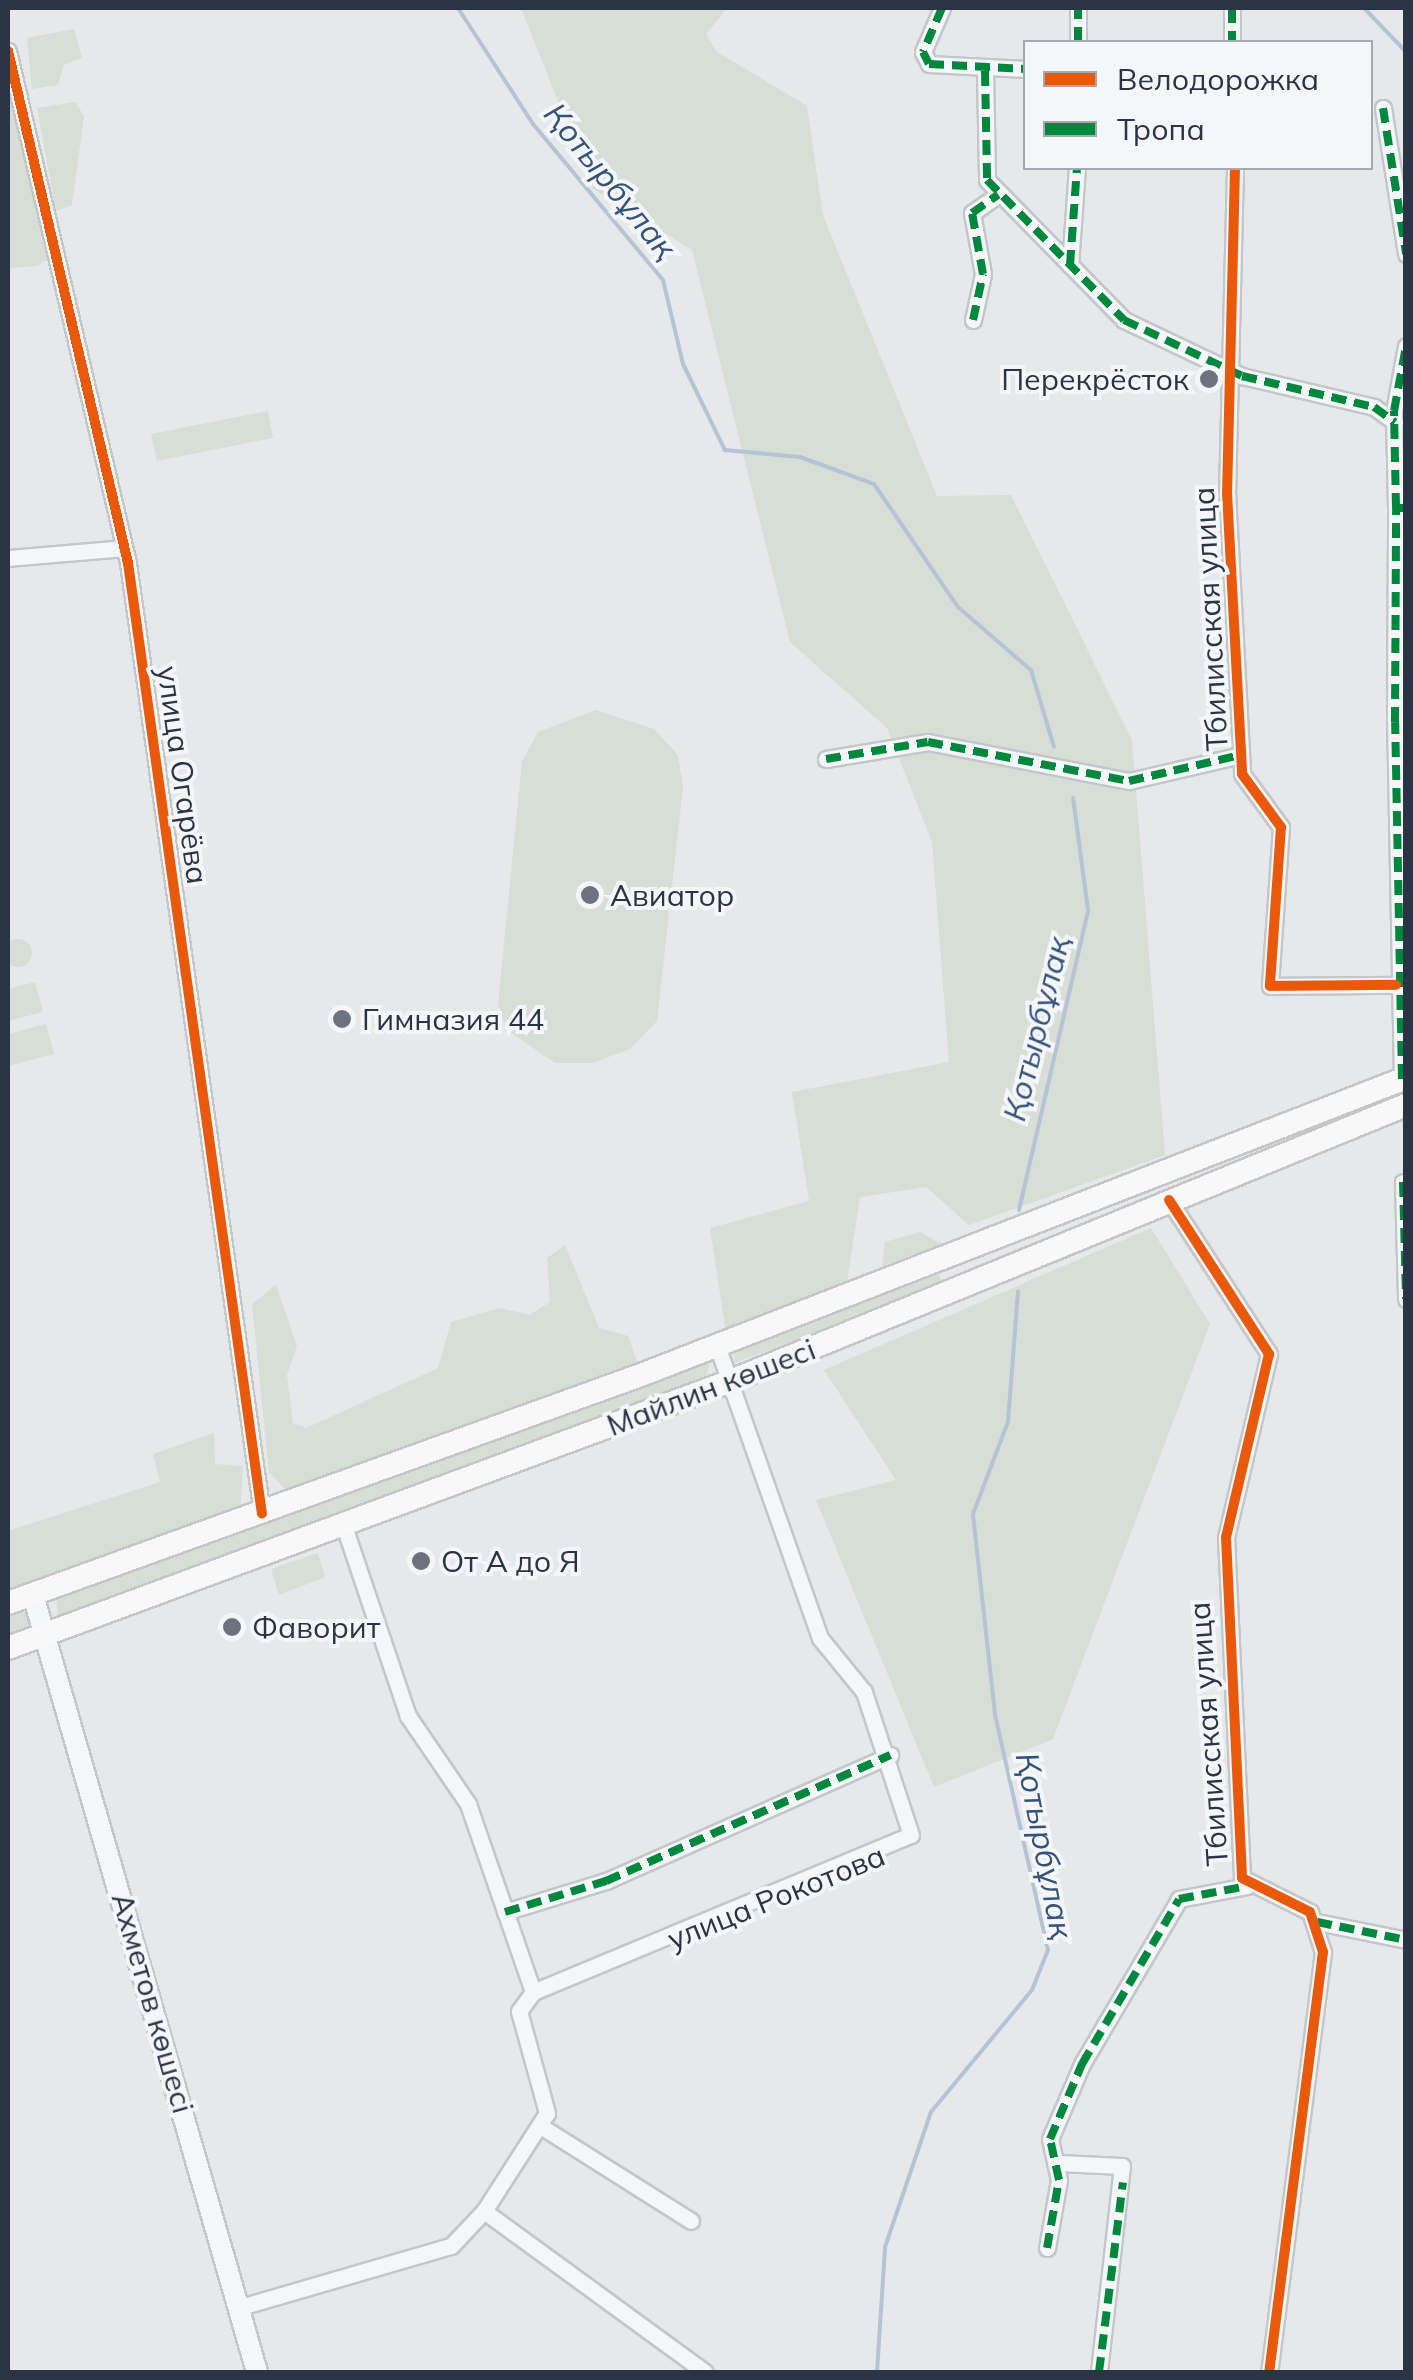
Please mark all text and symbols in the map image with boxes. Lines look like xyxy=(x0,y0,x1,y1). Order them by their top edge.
legend xyxy=(1023,40,1373,170)
text: Велодорожка xyxy=(1117,60,1319,98)
water label: Қотырбұлақ xyxy=(536,95,686,267)
text: Тропа xyxy=(1117,110,1205,148)
place label: Перекрёсток xyxy=(1001,361,1189,397)
marker: Перекрёсток xyxy=(1198,368,1220,390)
street label: Тбилисская улица xyxy=(1185,486,1235,752)
street label: улица Огарёва xyxy=(150,664,216,886)
place label: Авиатор xyxy=(610,877,734,913)
marker: Авиатор xyxy=(579,884,601,906)
water label: Қотырбұлақ xyxy=(994,931,1078,1125)
place label: Гимназия 44 xyxy=(362,1001,544,1037)
marker: Гимназия 44 xyxy=(331,1008,353,1030)
street label: Майлин көшесі xyxy=(602,1331,820,1443)
place label: От А до Я xyxy=(441,1543,580,1579)
marker: От А до Я xyxy=(410,1550,432,1572)
street label: Тбилисская улица xyxy=(1181,1601,1235,1867)
place label: Фаворит xyxy=(252,1609,380,1645)
marker: Фаворит xyxy=(221,1616,243,1638)
water label: Қотырбұлақ xyxy=(1008,1749,1082,1943)
street label: улица Рокотова xyxy=(662,1837,890,1957)
street label: Ахметов көшесі xyxy=(104,1889,202,2117)

